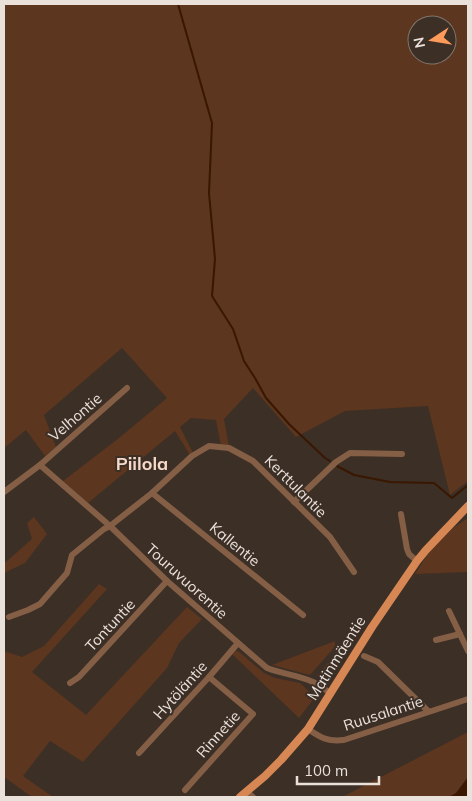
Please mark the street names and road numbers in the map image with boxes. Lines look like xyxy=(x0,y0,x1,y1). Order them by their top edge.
street label: Velhontie xyxy=(44,389,106,445)
street label: Kerttulantie xyxy=(261,451,331,521)
street label: Kallentie xyxy=(206,518,264,570)
street label: Touruvuorentie xyxy=(142,539,232,623)
street label: Tontuntie xyxy=(81,595,139,655)
street label: Matinmäentie xyxy=(303,612,369,704)
street label: Hytöläntie xyxy=(149,657,211,723)
street label: Ruusalantie xyxy=(341,691,425,735)
street label: Rinnetie xyxy=(192,707,244,761)

